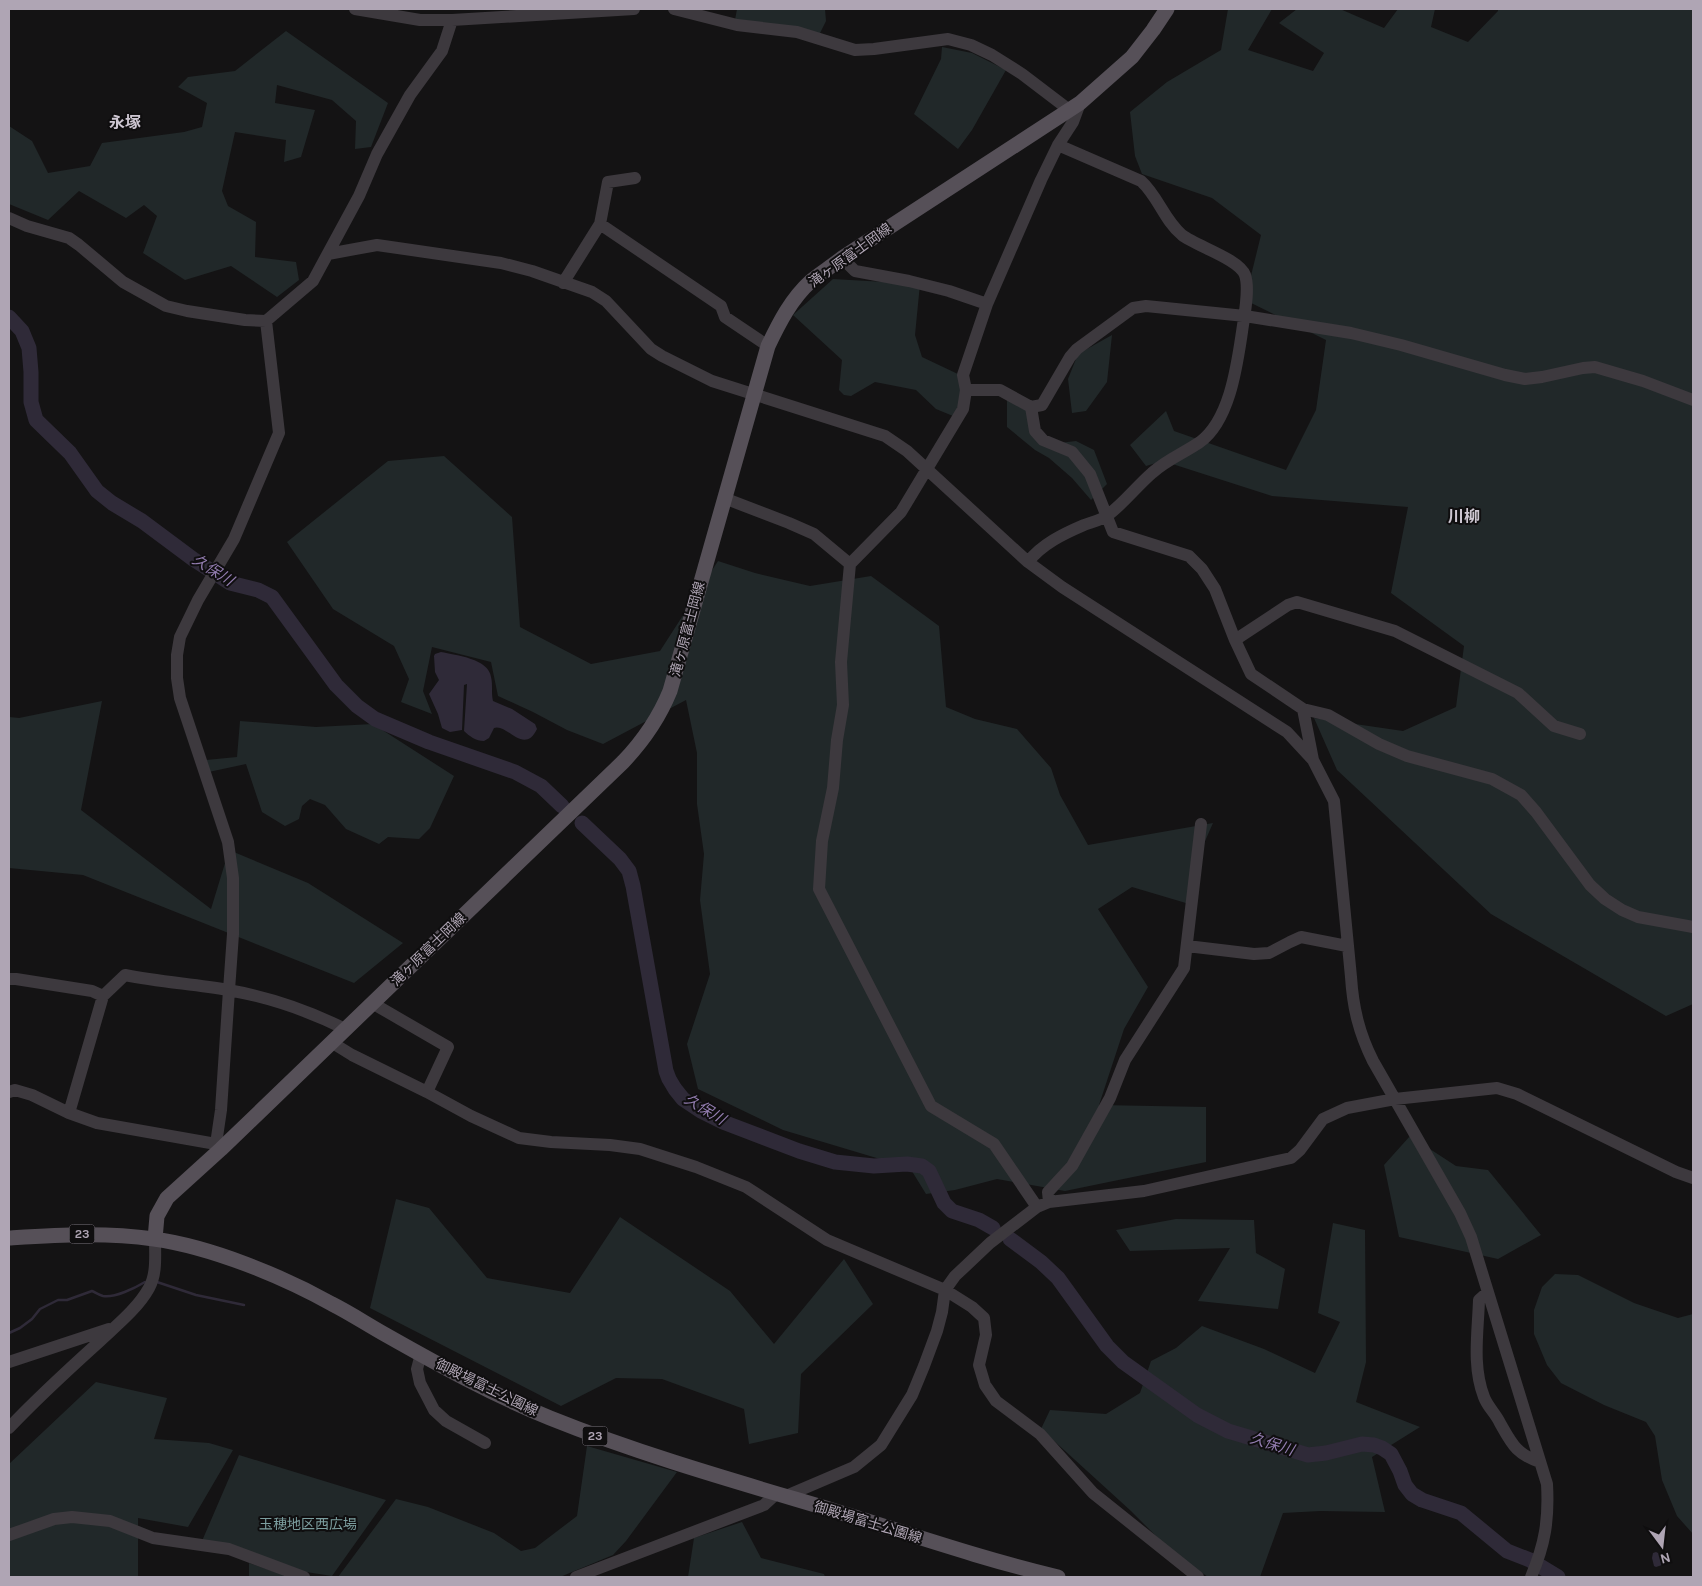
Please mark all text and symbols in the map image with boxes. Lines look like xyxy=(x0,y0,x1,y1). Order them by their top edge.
district label: 永塚 xyxy=(109,113,141,132)
street label: 滝ヶ原富士岡線 xyxy=(806,220,895,291)
district label: 川柳 xyxy=(1448,507,1480,526)
water label: 久保川 xyxy=(189,550,239,591)
street label: 滝ヶ原富士岡線 xyxy=(667,580,708,679)
street label: 滝ヶ原富士岡線 xyxy=(387,909,469,990)
water label: 久保川 xyxy=(681,1090,731,1129)
road number: 23 xyxy=(70,1224,94,1244)
street label: 御殿場富士公園線 xyxy=(433,1355,541,1420)
road number: 23 xyxy=(582,1426,608,1445)
water label: 久保川 xyxy=(1248,1429,1298,1460)
street label: 御殿場富士公園線 xyxy=(812,1498,924,1547)
park label: 玉穂地区西広場 xyxy=(259,1516,357,1533)
north arrow xyxy=(1637,1521,1687,1571)
text: N xyxy=(1658,1549,1672,1568)

